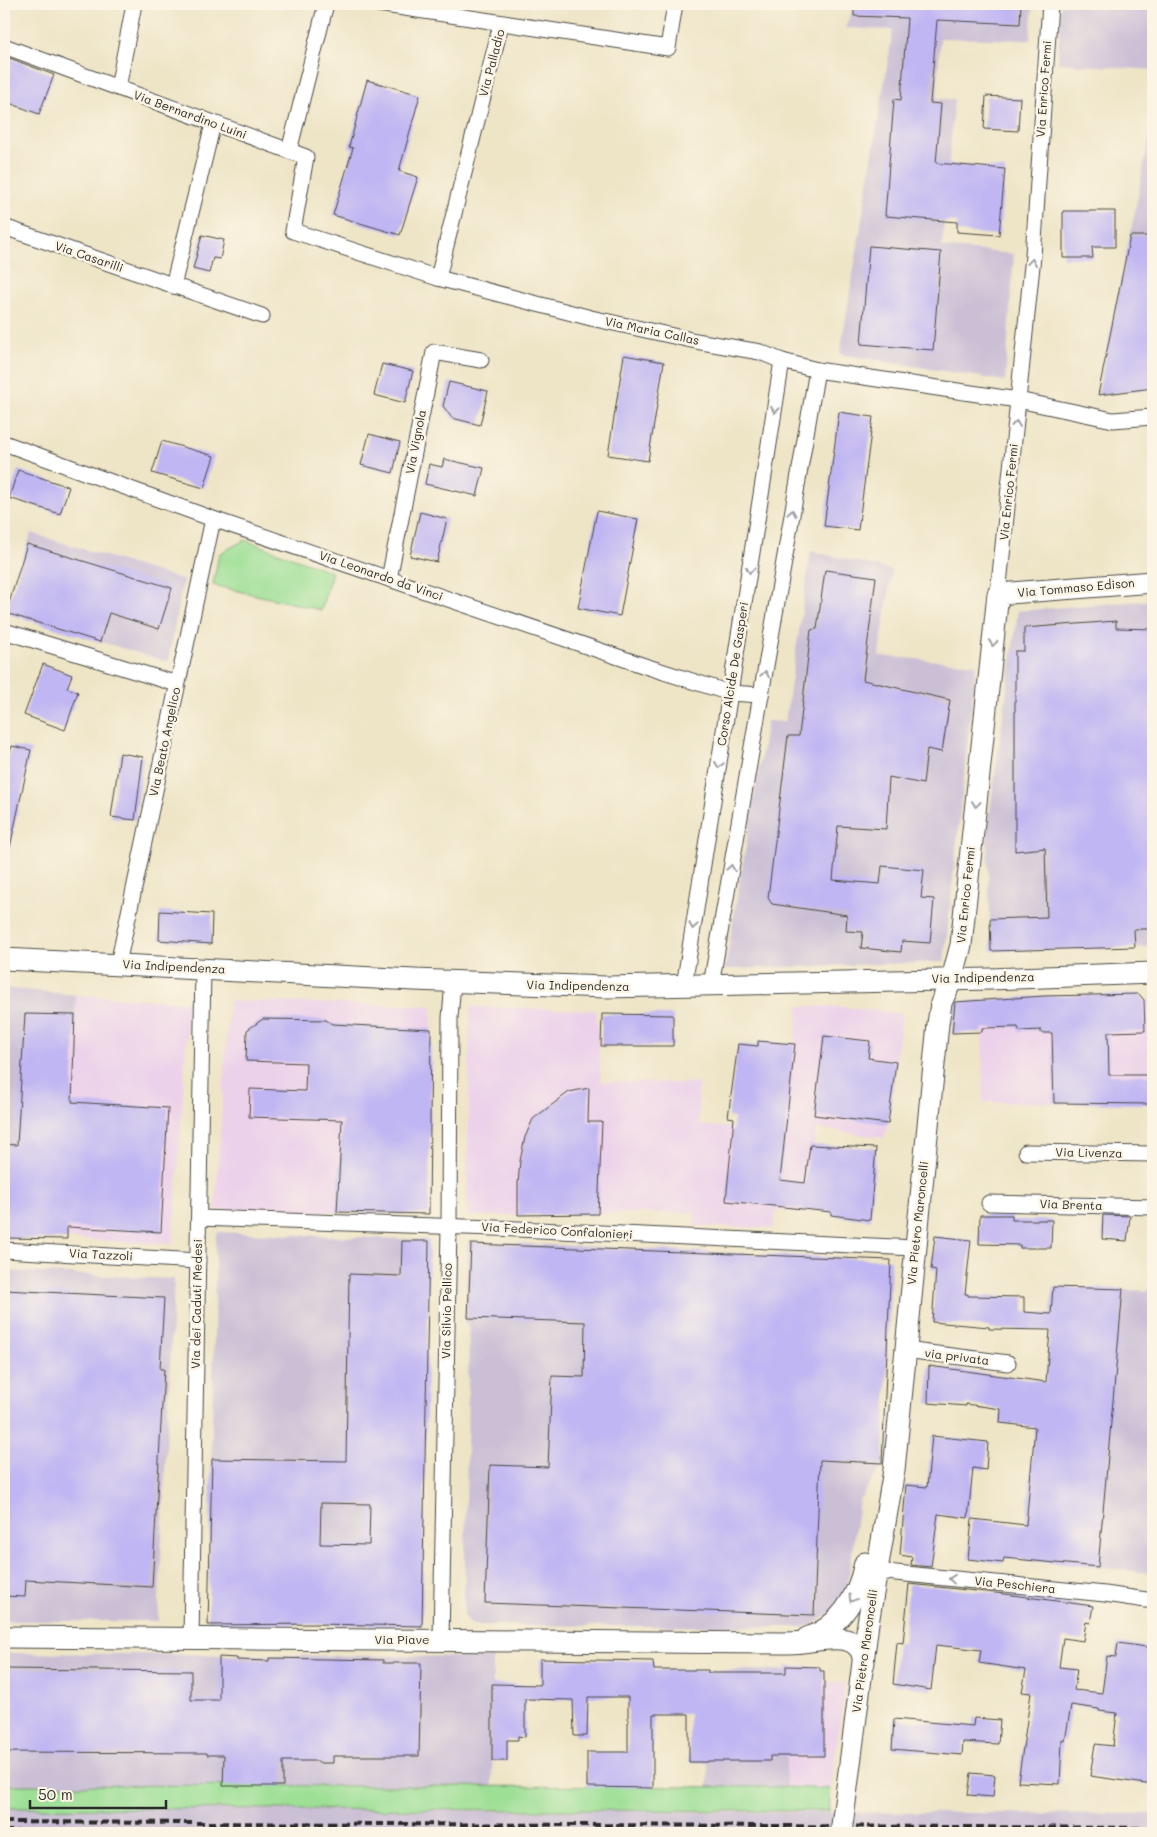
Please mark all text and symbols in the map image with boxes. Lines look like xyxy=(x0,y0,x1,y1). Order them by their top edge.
street label: Via Palladio xyxy=(474,27,508,98)
street label: Via Enrico Fermi xyxy=(1032,40,1054,138)
street label: Via Bernardino Luini xyxy=(131,86,249,142)
street label: Via Casarilli xyxy=(53,237,126,275)
one-way arrow xyxy=(1027,258,1038,266)
street label: Via Maria Callas xyxy=(604,312,701,348)
one-way arrow xyxy=(770,405,780,414)
street label: Via Vignola xyxy=(401,408,429,475)
one-way arrow xyxy=(1010,420,1021,428)
street label: Via Enrico Fermi xyxy=(995,443,1021,541)
one-way arrow xyxy=(787,509,797,518)
street label: Via Leonardo da Vinci xyxy=(317,546,445,604)
one-way arrow xyxy=(745,566,755,575)
street label: Via Tommaso Edison xyxy=(1017,574,1135,600)
street label: Corso Alcide De Gasperi xyxy=(713,601,751,747)
one-way arrow xyxy=(988,639,999,647)
one-way arrow xyxy=(759,669,769,678)
street label: Via Beato Angelico xyxy=(145,686,183,798)
one-way arrow xyxy=(714,761,724,770)
one-way arrow xyxy=(971,801,982,809)
street label: Via Enrico Fermi xyxy=(952,846,978,944)
one-way arrow xyxy=(726,864,736,873)
one-way arrow xyxy=(689,921,699,930)
street label: Via Indipendenza xyxy=(122,955,226,977)
street label: Via Indipendenza xyxy=(931,968,1035,986)
street label: Via Indipendenza xyxy=(526,976,630,994)
street label: Via Livenza xyxy=(1055,1143,1123,1161)
street label: Via Pietro Maroncelli xyxy=(903,1160,931,1286)
street label: Via Brenta xyxy=(1039,1195,1103,1213)
street label: Via Federico Confalonieri xyxy=(481,1218,633,1242)
street label: Via dei Caduti Medesi xyxy=(187,1239,205,1369)
street label: Via Tazzoli xyxy=(69,1244,133,1264)
street label: Via Silvio Pellico xyxy=(437,1263,455,1359)
street label: via privata xyxy=(924,1344,990,1368)
street label: Via Peschiera xyxy=(974,1572,1057,1596)
one-way arrow xyxy=(947,1574,955,1585)
street label: Via Pietro Maroncelli xyxy=(847,1588,881,1714)
one-way arrow xyxy=(849,1594,859,1603)
street label: Via Piave xyxy=(375,1631,429,1647)
scale bar xyxy=(30,1777,166,1809)
text: 50 m xyxy=(38,1784,73,1804)

